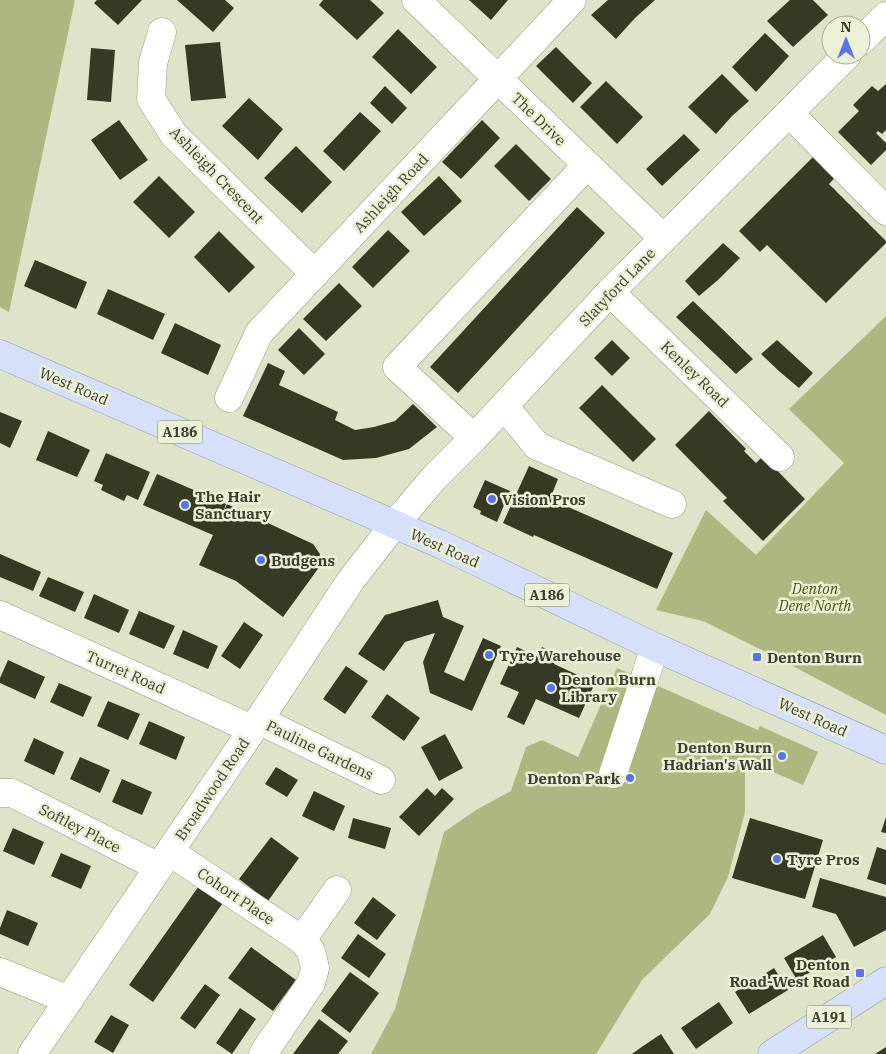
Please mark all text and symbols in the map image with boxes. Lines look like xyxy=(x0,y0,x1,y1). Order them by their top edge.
north arrow xyxy=(821,15,871,65)
text: N xyxy=(840,18,852,36)
street label: The Drive xyxy=(508,88,570,150)
street label: Ashleigh Crescent xyxy=(166,123,268,227)
street label: Ashleigh Road xyxy=(350,150,432,236)
street label: Slatyford Lane xyxy=(575,244,659,330)
street label: Kenley Road xyxy=(657,337,733,411)
street label: West Road xyxy=(36,363,112,409)
road number: A186 xyxy=(158,421,202,444)
place label: The Hair Sanctuary xyxy=(195,487,272,523)
place label: Vision Pros xyxy=(502,490,586,509)
marker: Vision Pros xyxy=(486,493,498,505)
marker: The Hair Sanctuary xyxy=(179,499,191,511)
street label: West Road xyxy=(407,524,483,572)
place label: Budgens xyxy=(271,551,335,570)
marker: Budgens xyxy=(255,554,267,566)
park label: Denton Dene North xyxy=(777,579,852,615)
road number: A186 xyxy=(524,584,570,606)
street label: Turret Road xyxy=(83,646,169,698)
place label: Tyre Warehouse xyxy=(499,646,621,665)
place label: Denton Burn xyxy=(767,648,862,667)
marker: Tyre Warehouse xyxy=(483,649,495,661)
marker: Denton Burn xyxy=(751,651,763,663)
place label: Denton Burn Library xyxy=(561,670,656,706)
marker: Denton Burn Library xyxy=(545,682,557,694)
street label: West Road xyxy=(775,693,851,741)
street label: Pauline Gardens xyxy=(263,716,377,784)
street label: Broadwood Road xyxy=(171,734,253,844)
place label: Denton Burn Hadrian's Wall xyxy=(663,738,772,774)
marker: Denton Burn Hadrian's Wall xyxy=(776,750,788,762)
place label: Denton Park xyxy=(527,769,621,788)
marker: Denton Park xyxy=(624,772,636,784)
street label: Softley Place xyxy=(36,799,124,857)
place label: Tyre Pros xyxy=(787,850,860,869)
marker: Tyre Pros xyxy=(771,853,783,865)
street label: Cohort Place xyxy=(194,863,278,929)
place label: Denton Road-West Road xyxy=(729,955,851,991)
marker: Denton Road-West Road xyxy=(854,967,866,979)
road number: A191 xyxy=(806,1006,852,1028)

